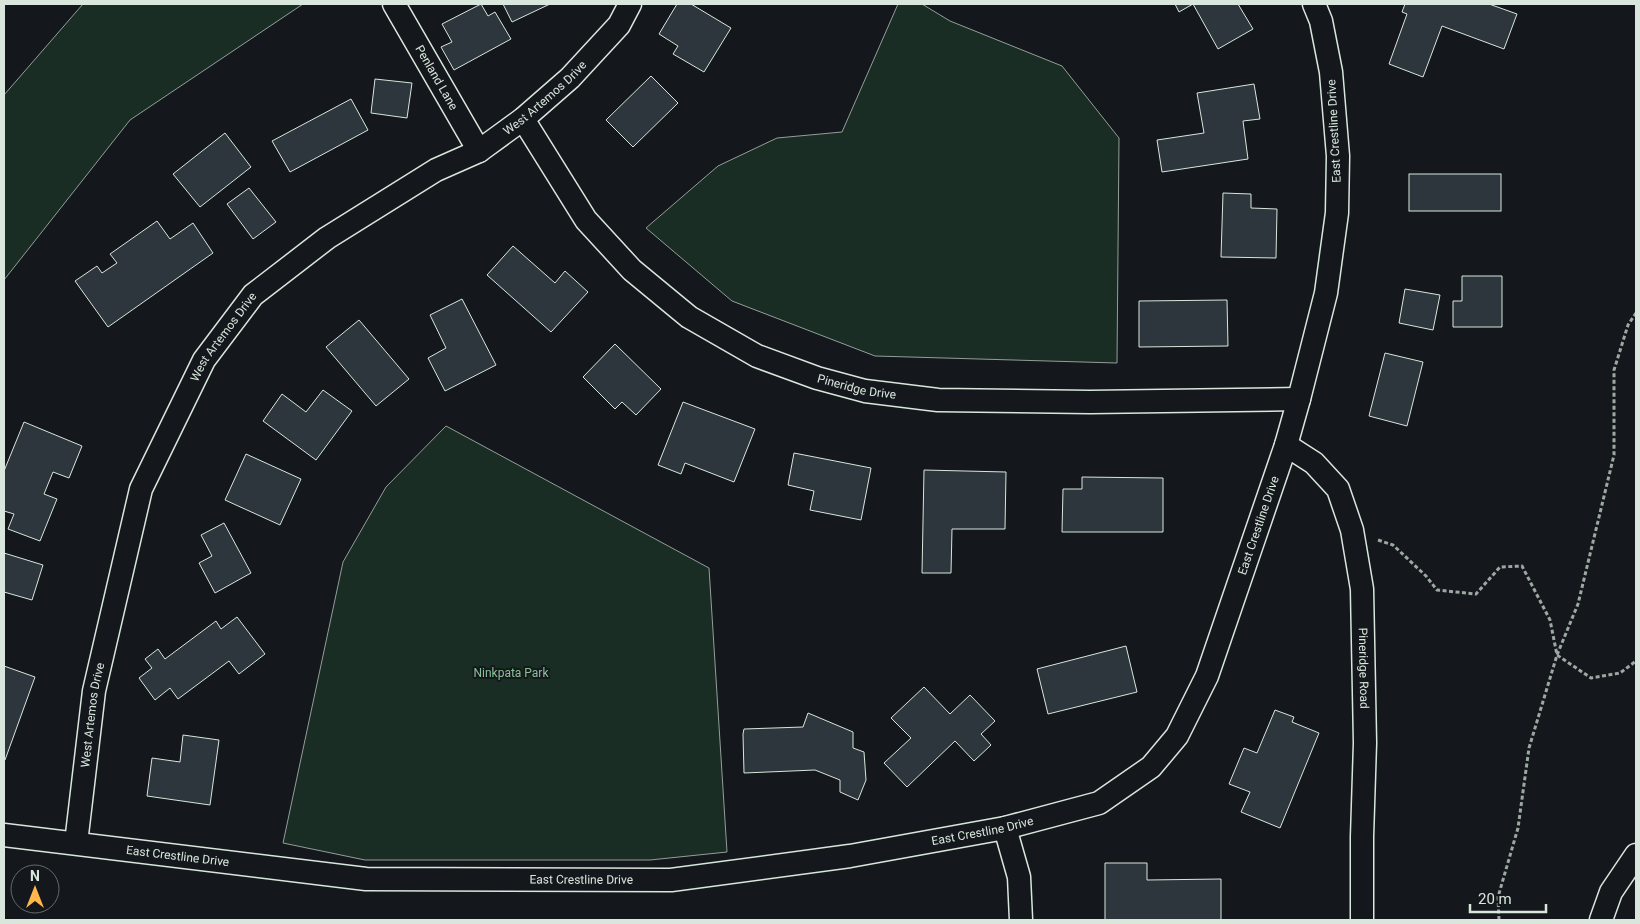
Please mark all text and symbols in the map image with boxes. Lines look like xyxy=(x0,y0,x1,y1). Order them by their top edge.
street label: Penland Lane xyxy=(412,43,461,112)
street label: West Artemos Drive xyxy=(500,58,589,138)
street label: East Crestline Drive xyxy=(1324,79,1344,183)
street label: West Artemos Drive xyxy=(188,290,260,384)
street label: Pineridge Drive xyxy=(816,371,897,402)
street label: East Crestline Drive xyxy=(1235,474,1282,577)
street label: Pineridge Road xyxy=(1356,628,1371,709)
street label: West Artemos Drive xyxy=(78,661,107,768)
park label: Ninkpata Park xyxy=(473,666,549,680)
street label: East Crestline Drive xyxy=(930,814,1035,848)
street label: East Crestline Drive xyxy=(125,843,230,869)
north arrow xyxy=(10,864,60,914)
text: N xyxy=(30,868,40,884)
street label: East Crestline Drive xyxy=(529,873,633,887)
scale bar xyxy=(1470,882,1546,914)
text: 20 m xyxy=(1478,890,1512,908)

